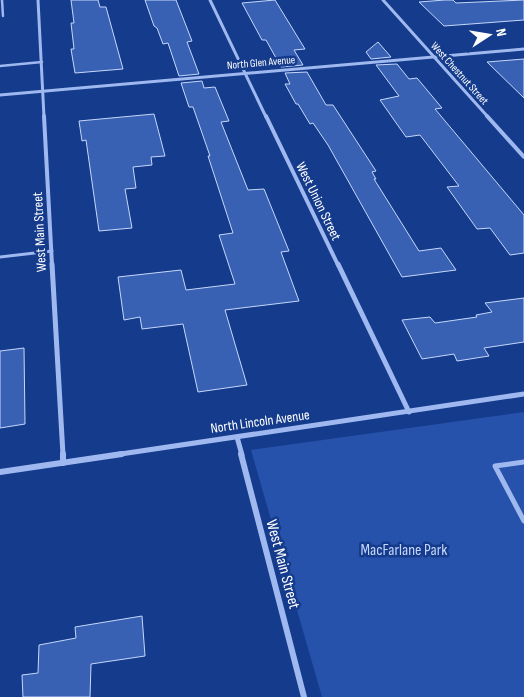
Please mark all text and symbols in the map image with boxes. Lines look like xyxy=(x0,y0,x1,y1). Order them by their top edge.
north arrow xyxy=(464,10,514,60)
text: N xyxy=(492,27,510,38)
street label: West Chestnut Street xyxy=(428,39,492,108)
street label: North Glen Avenue xyxy=(226,53,296,72)
street label: West Union Street xyxy=(292,159,345,243)
street label: West Main Street xyxy=(29,192,50,272)
street label: North Lincoln Avenue xyxy=(209,406,311,437)
street label: West Main Street xyxy=(262,518,304,611)
park label: MacFarlane Park xyxy=(361,541,447,560)

